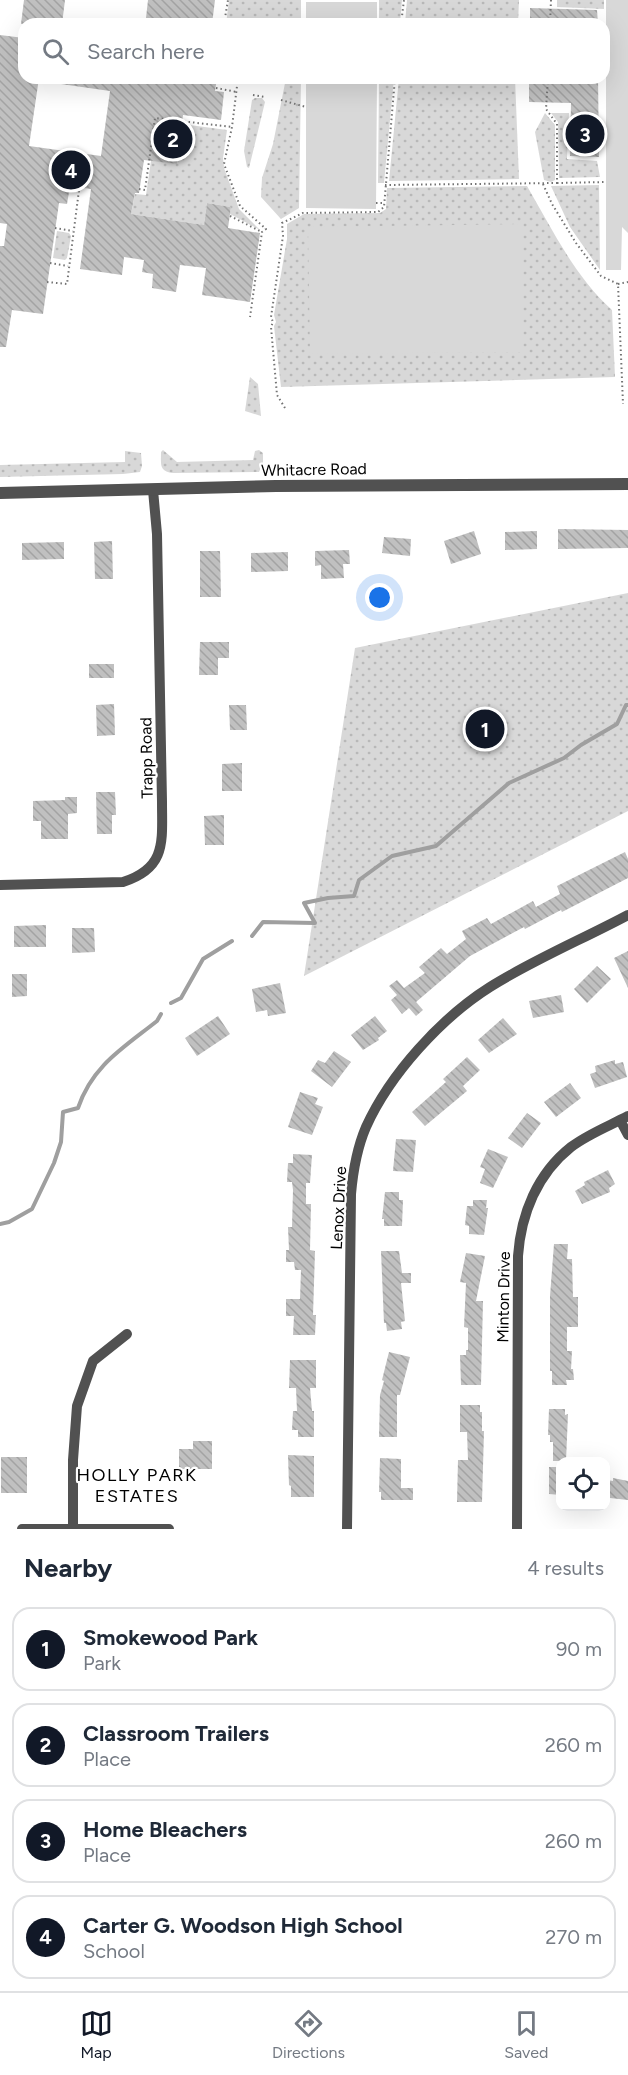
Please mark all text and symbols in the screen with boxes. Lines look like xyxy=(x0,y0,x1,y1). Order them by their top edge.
search box xyxy=(18,18,610,84)
icon: search xyxy=(39,35,72,68)
text: Search here xyxy=(87,38,205,65)
pin: 3 xyxy=(566,112,604,156)
pin: 2 xyxy=(154,116,192,162)
pin: 4 xyxy=(52,148,90,192)
street label: Whitacre Road xyxy=(261,459,367,480)
your location xyxy=(365,583,394,612)
pin: 1 xyxy=(466,706,504,752)
street label: Trapp Road xyxy=(136,717,157,799)
street label: Lenox Drive xyxy=(327,1165,350,1250)
street label: Minton Drive xyxy=(493,1251,514,1343)
map controls xyxy=(556,1457,610,1511)
button: locate xyxy=(556,1457,610,1511)
district label: HOLLY PARK ESTATES xyxy=(76,1464,198,1507)
text: Nearby xyxy=(24,1552,112,1584)
text: 4 results xyxy=(527,1556,604,1580)
text: Smokewood Park xyxy=(83,1624,258,1651)
text: 1 xyxy=(41,1637,50,1661)
text: 90 m xyxy=(556,1637,602,1661)
text: Park xyxy=(83,1651,121,1675)
text: Classroom Trailers xyxy=(83,1720,269,1747)
text: 2 xyxy=(40,1733,51,1757)
text: 260 m xyxy=(545,1733,602,1757)
text: Place xyxy=(83,1747,131,1771)
text: Home Bleachers xyxy=(83,1816,247,1843)
text: 3 xyxy=(40,1829,51,1853)
text: 260 m xyxy=(545,1829,602,1853)
text: Place xyxy=(83,1843,131,1867)
text: Carter G. Woodson High School xyxy=(83,1912,403,1939)
text: 4 xyxy=(39,1925,52,1949)
text: 270 m xyxy=(545,1925,602,1949)
text: School xyxy=(83,1939,145,1963)
tab: Map xyxy=(80,2007,113,2062)
tab: Directions xyxy=(272,2007,345,2062)
tab: Saved xyxy=(504,2007,548,2062)

